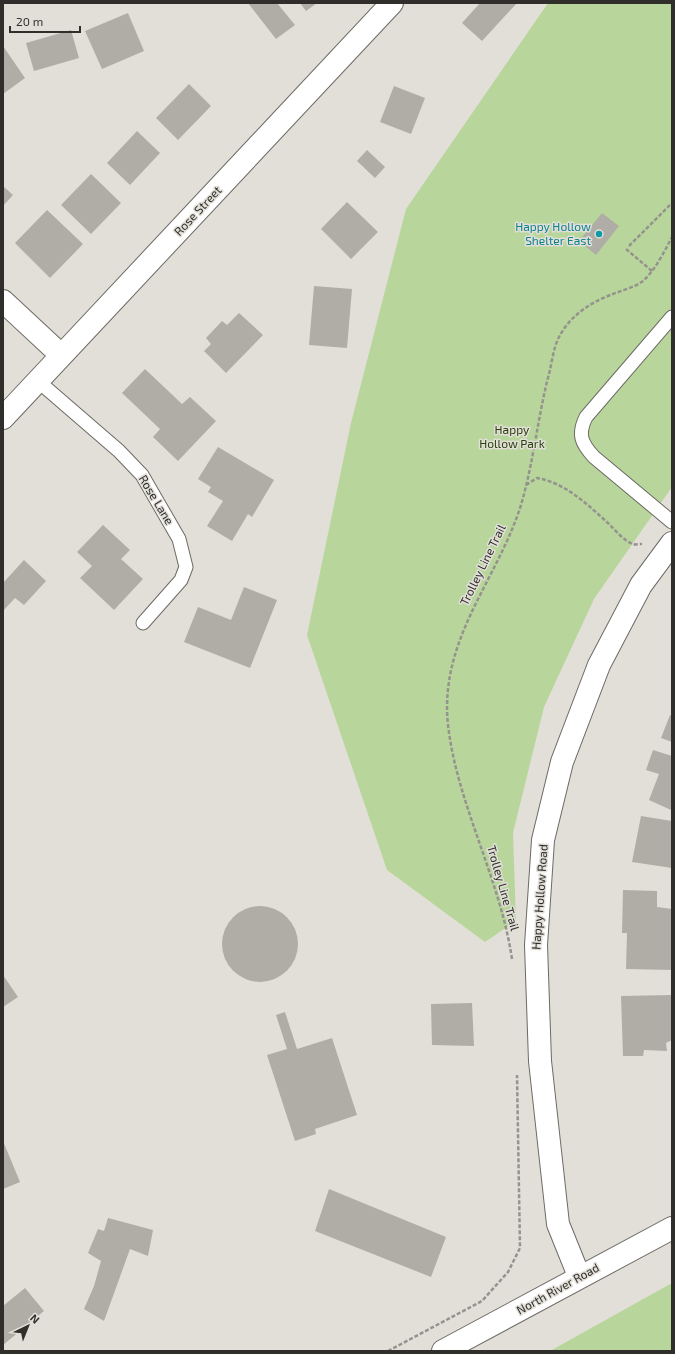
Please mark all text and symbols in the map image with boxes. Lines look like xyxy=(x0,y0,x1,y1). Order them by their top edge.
scale bar xyxy=(10,8,80,34)
text: 20 m xyxy=(16,14,43,28)
street label: Rose Street xyxy=(171,182,224,238)
place label: Happy Hollow Shelter East xyxy=(515,219,591,247)
marker: Happy Hollow Shelter East xyxy=(594,229,604,239)
park label: Happy Hollow Park xyxy=(479,422,545,450)
street label: Rose Lane xyxy=(137,472,177,527)
street label: Trolley Line Trail xyxy=(456,521,508,607)
street label: Trolley Line Trail xyxy=(485,843,523,933)
street label: Happy Hollow Road xyxy=(528,844,550,950)
street label: North River Road xyxy=(514,1260,601,1317)
north arrow xyxy=(8,1306,48,1346)
text: N xyxy=(28,1311,43,1326)

